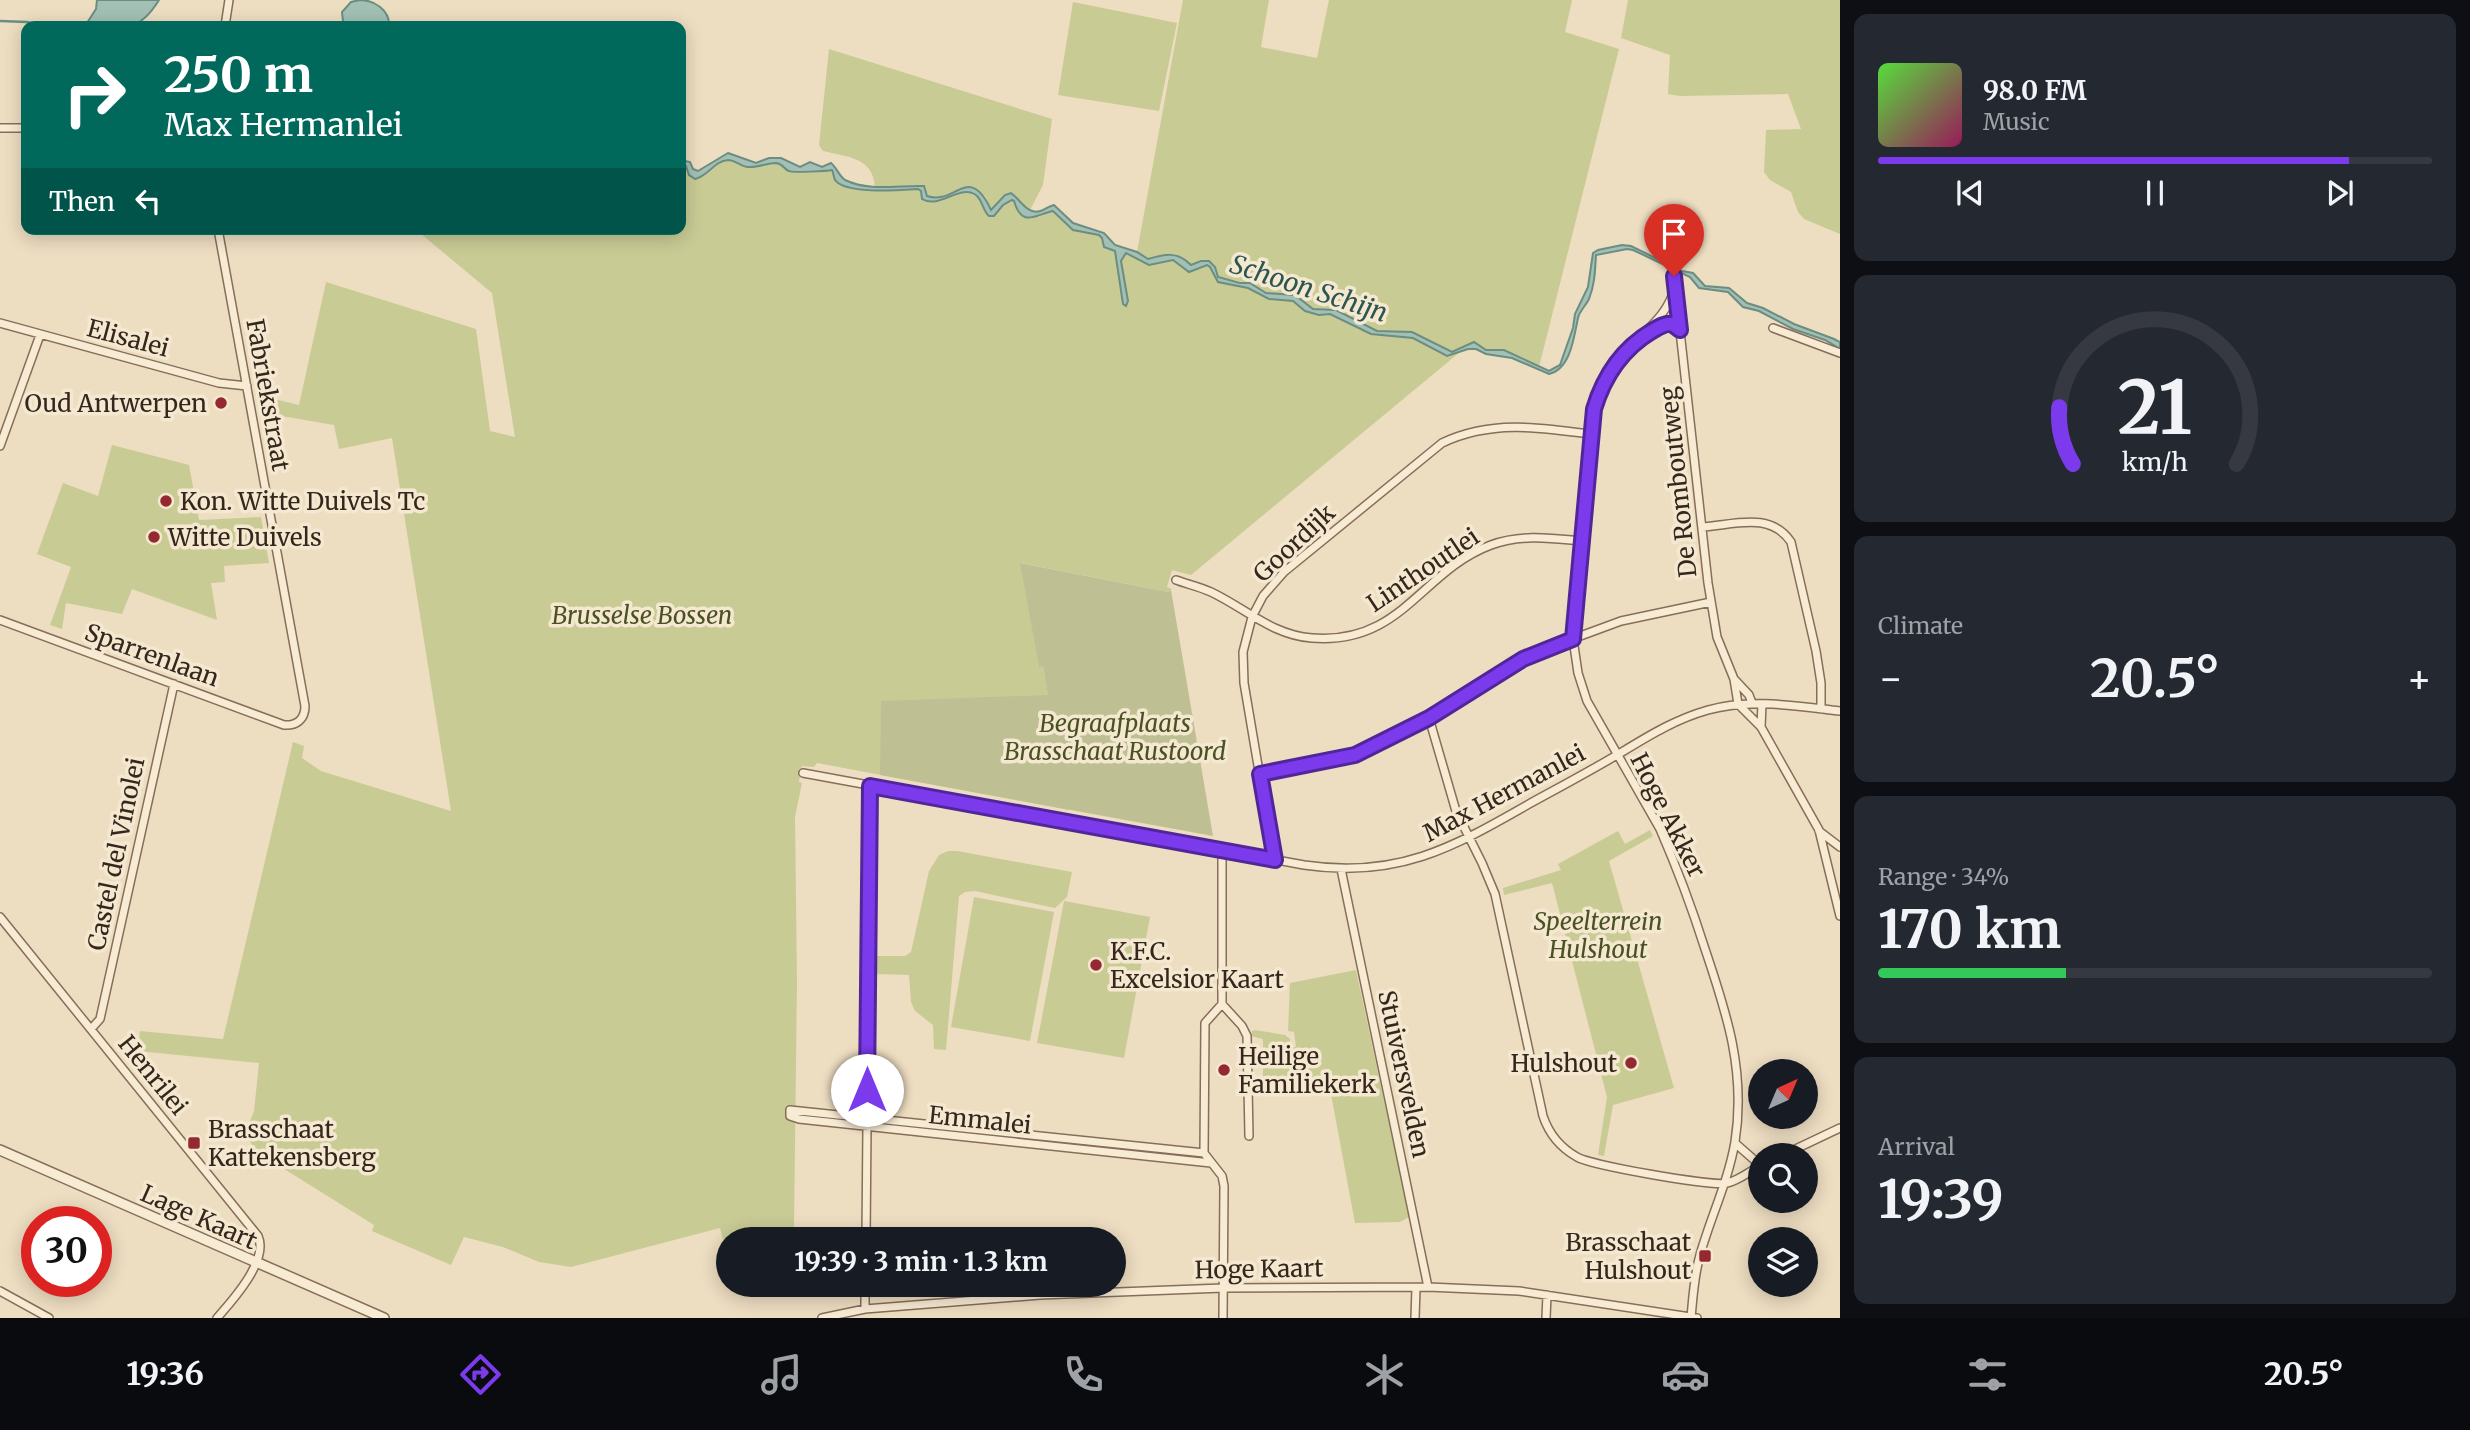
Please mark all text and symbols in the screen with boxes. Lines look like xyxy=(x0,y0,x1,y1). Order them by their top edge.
text: 250 m xyxy=(164,44,313,105)
icon: right xyxy=(49,49,140,140)
text: 98.0 FM xyxy=(1983,74,2087,107)
text: Max Hermanlei xyxy=(164,105,403,145)
text: Music xyxy=(1983,107,2050,136)
icon: previous xyxy=(1951,174,1989,212)
icon: pause xyxy=(2136,174,2174,212)
icon: next xyxy=(2321,174,2359,212)
icon: left xyxy=(129,182,167,220)
text: Then xyxy=(49,185,115,218)
pin xyxy=(1644,204,1704,276)
icon: arrive xyxy=(1655,215,1693,253)
water label: Schoon Schijn xyxy=(1226,247,1392,329)
street label: Elisalei xyxy=(84,312,173,364)
street label: Fabriekstraat xyxy=(239,317,297,474)
text: 21 xyxy=(2118,363,2192,455)
street label: De Romboutweg xyxy=(1653,385,1703,579)
place label: Oud Antwerpen xyxy=(25,388,207,419)
marker: Oud Antwerpen xyxy=(213,395,229,411)
text: km/h xyxy=(2122,446,2188,478)
place label: Kon. Witte Duivels Tc xyxy=(180,486,426,517)
marker: Kon. Witte Duivels Tc xyxy=(158,493,174,509)
street label: Goordijk xyxy=(1247,497,1342,589)
street label: Linthoutlei xyxy=(1361,521,1485,619)
place label: Witte Duivels xyxy=(167,522,322,553)
marker: Witte Duivels xyxy=(146,529,162,545)
park label: Brusselse Bossen xyxy=(552,600,732,631)
text: Climate xyxy=(1878,611,1963,640)
street label: Sparrenlaan xyxy=(81,616,223,694)
text: 20.5° xyxy=(2090,646,2220,711)
text: − xyxy=(1878,655,1903,702)
text: + xyxy=(2407,655,2432,702)
park label: Begraafplaats Brasschaat Rustoord xyxy=(1004,708,1226,767)
street label: Max Hermanlei xyxy=(1418,737,1591,849)
street label: Hoge Akker xyxy=(1623,748,1713,883)
street label: Castel del Vinolei xyxy=(80,755,152,953)
text: Range · 34% xyxy=(1878,862,2009,891)
text: 170 km xyxy=(1878,897,2061,962)
park label: Speelterrein Hulshout xyxy=(1533,906,1663,965)
place label: K.F.C. Excelsior Kaart xyxy=(1110,936,1285,995)
marker: K.F.C. Excelsior Kaart xyxy=(1088,957,1104,973)
street label: Stuiversvelden xyxy=(1371,987,1437,1161)
street label: Henrilei xyxy=(112,1029,195,1121)
place label: Heilige Familiekerk xyxy=(1238,1041,1377,1100)
place label: Hulshout xyxy=(1510,1048,1618,1079)
position arrow xyxy=(830,1053,904,1127)
marker: Hulshout xyxy=(1623,1055,1639,1071)
north arrow xyxy=(1748,1059,1818,1129)
map controls xyxy=(1748,1059,1818,1297)
marker: Heilige Familiekerk xyxy=(1216,1062,1232,1078)
street label: Emmalei xyxy=(927,1099,1033,1141)
place label: Brasschaat Kattekensberg xyxy=(208,1114,376,1173)
text: Arrival xyxy=(1878,1132,1955,1161)
marker: Brasschaat Kattekensberg xyxy=(186,1135,202,1151)
button: search xyxy=(1748,1143,1818,1213)
text: 19:39 xyxy=(1878,1167,2004,1232)
street label: Lage Kaart xyxy=(136,1178,263,1257)
speed limit sign: 30 xyxy=(21,1206,112,1297)
place label: Brasschaat Hulshout xyxy=(1565,1227,1692,1286)
button: layers xyxy=(1748,1227,1818,1297)
text: 19:39 · 3 min · 1.3 km xyxy=(794,1245,1048,1278)
marker: Brasschaat Hulshout xyxy=(1697,1248,1713,1264)
street label: Hoge Kaart xyxy=(1194,1252,1324,1286)
icon: directions xyxy=(456,1350,505,1399)
icon: music xyxy=(757,1350,806,1399)
icon: phone xyxy=(1059,1350,1108,1399)
icon: climate xyxy=(1360,1350,1409,1399)
icon: car xyxy=(1661,1350,1710,1399)
icon: filters xyxy=(1963,1350,2012,1399)
text: 19:36 xyxy=(126,1354,204,1394)
text: 20.5° xyxy=(2264,1354,2344,1394)

